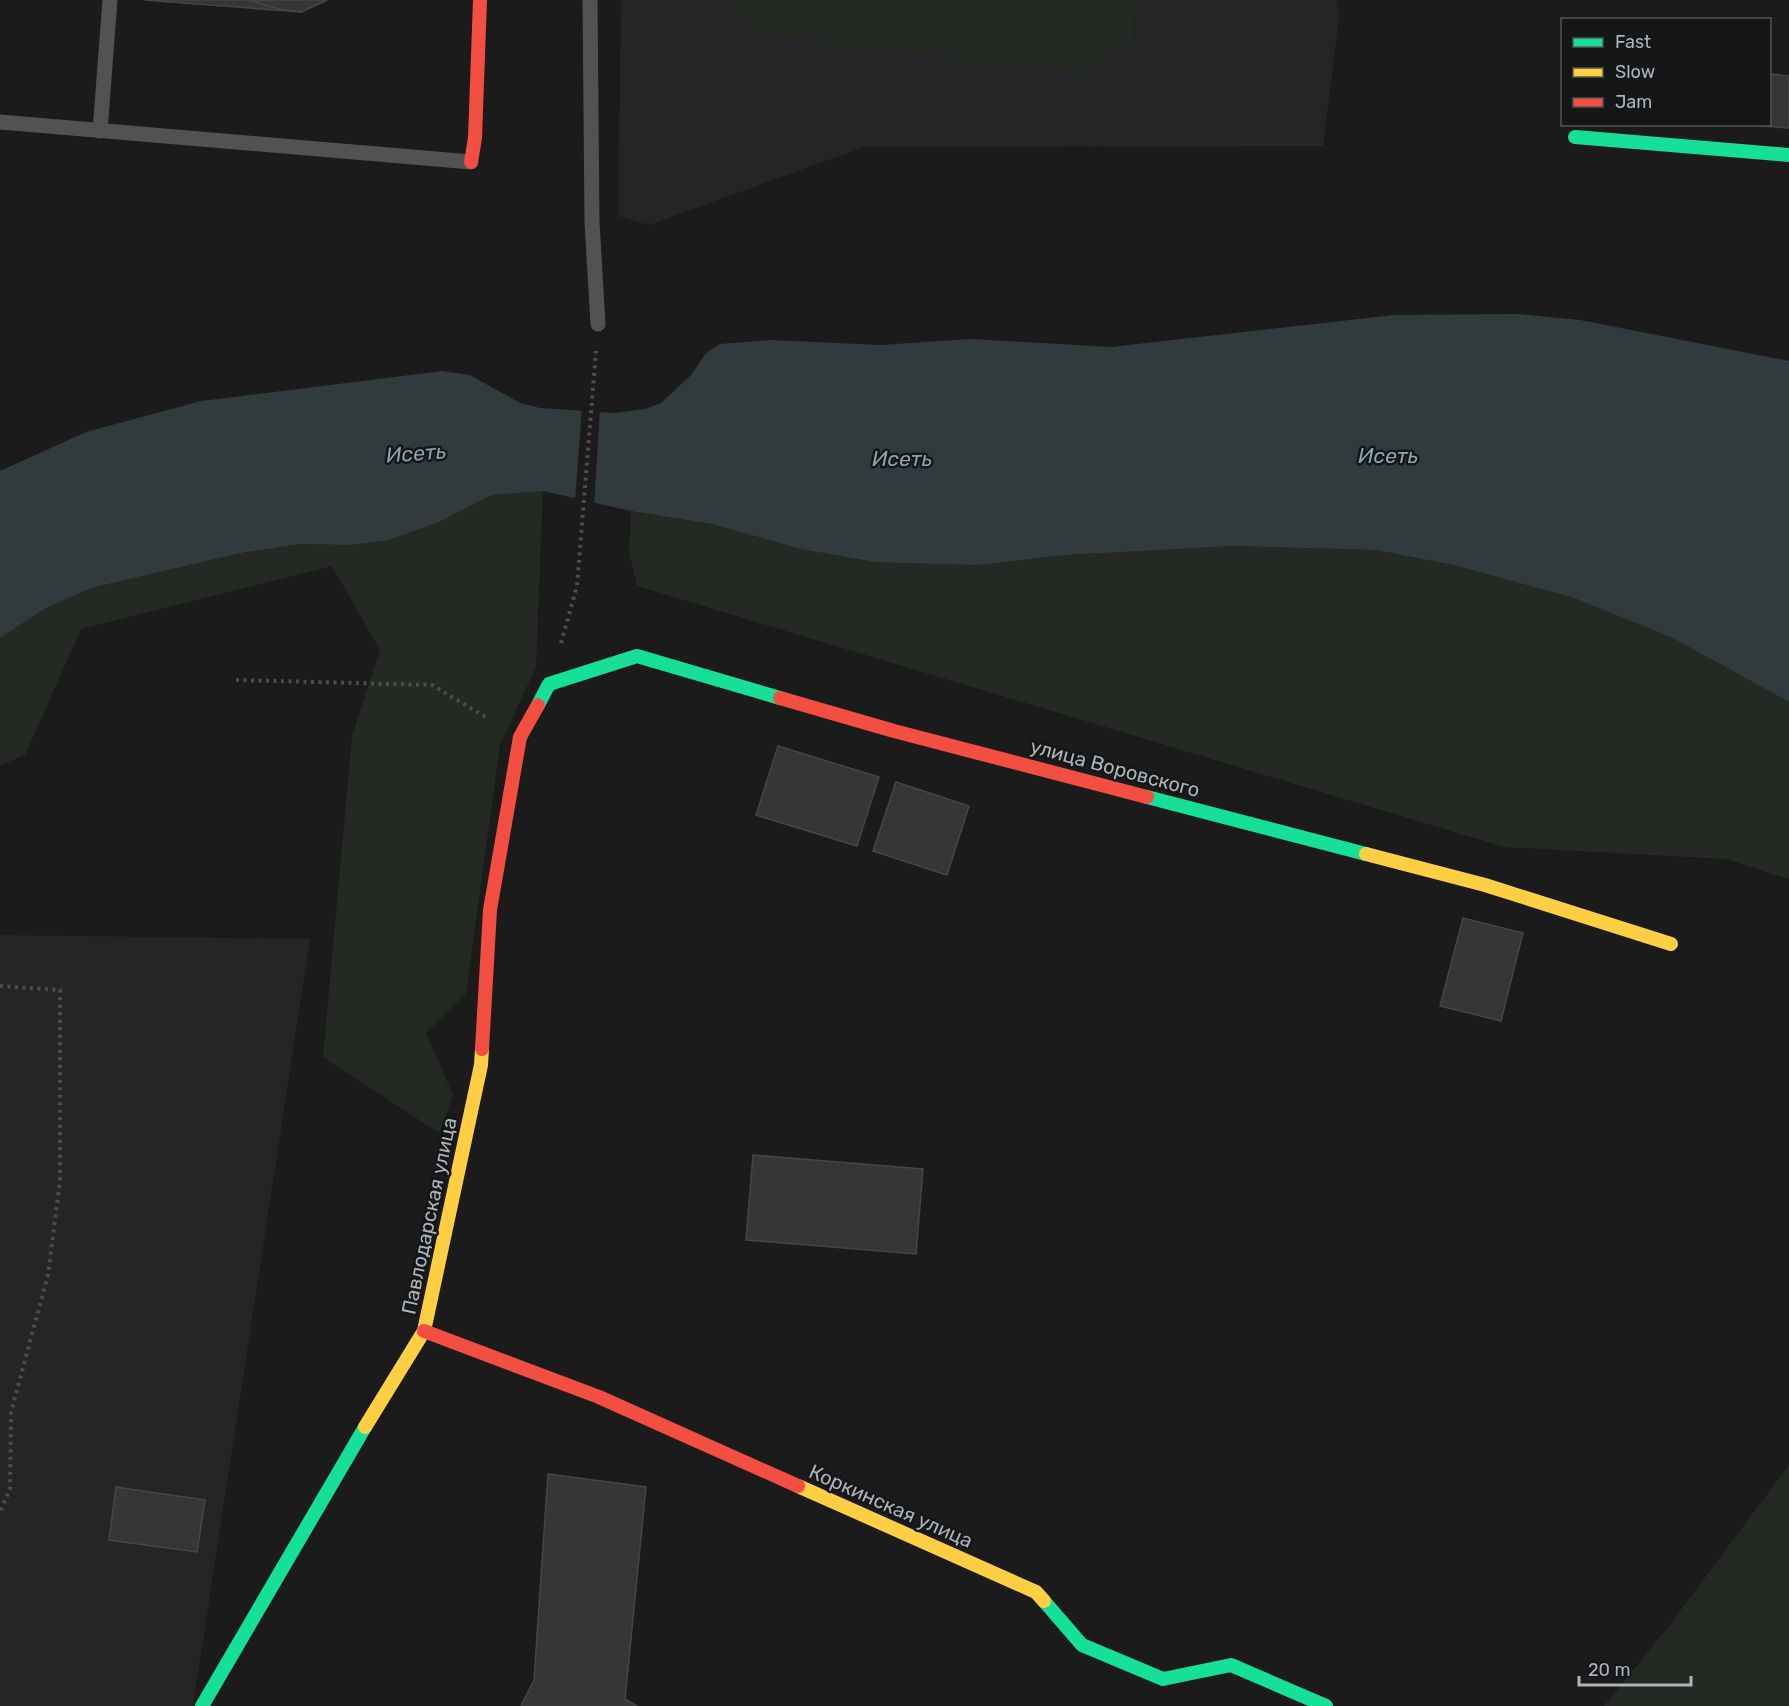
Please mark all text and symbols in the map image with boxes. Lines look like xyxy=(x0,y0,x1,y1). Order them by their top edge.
legend xyxy=(1561,18,1771,126)
text: Fast xyxy=(1615,31,1651,53)
text: Slow xyxy=(1615,61,1655,83)
text: Jam xyxy=(1615,91,1652,113)
water label: Исеть xyxy=(385,438,447,468)
water label: Исеть xyxy=(1358,443,1418,468)
water label: Исеть xyxy=(872,446,932,471)
street label: улица Воровского xyxy=(1028,734,1202,802)
street label: Павлодарская улица xyxy=(396,1115,462,1317)
street label: Коркинская улица xyxy=(805,1459,977,1553)
scale bar xyxy=(1579,1649,1692,1687)
text: 20 m xyxy=(1588,1659,1630,1681)

